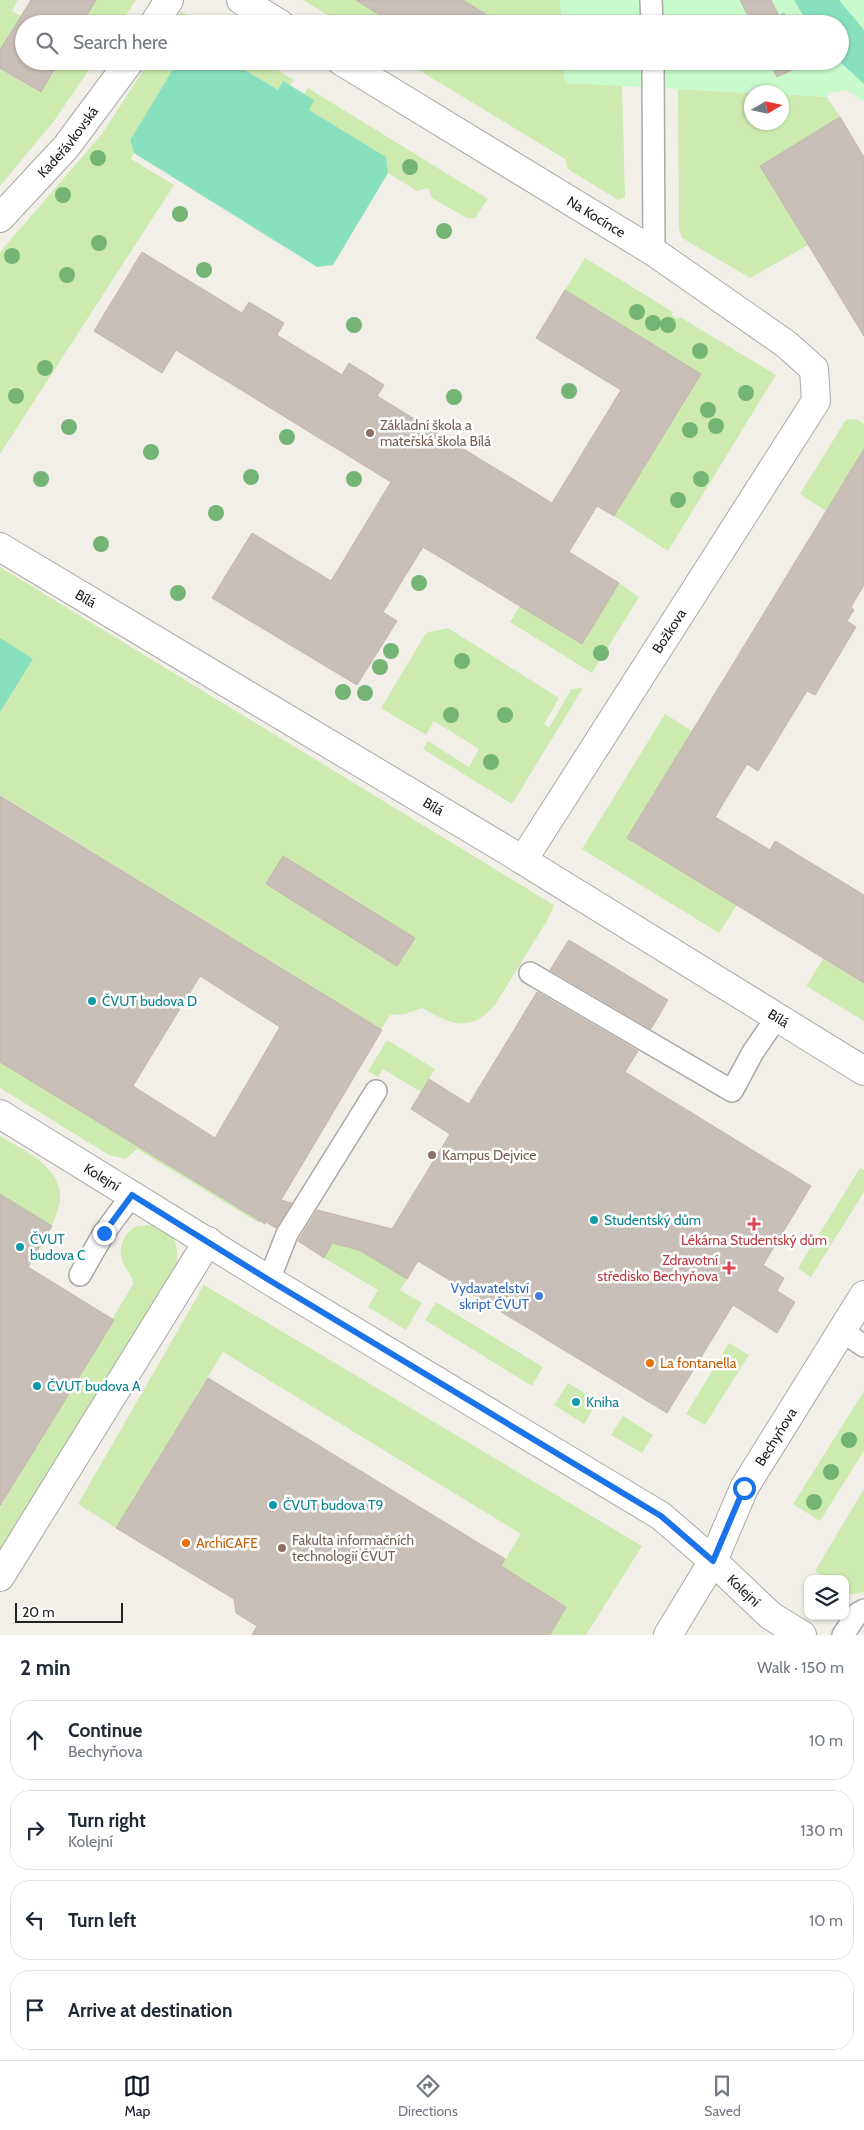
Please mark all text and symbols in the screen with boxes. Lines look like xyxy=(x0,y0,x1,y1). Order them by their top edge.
search box xyxy=(15,15,849,70)
icon: search xyxy=(33,29,61,57)
text: Search here xyxy=(73,31,167,54)
north arrow xyxy=(744,85,789,130)
street label: Kadeřávkovská xyxy=(33,103,102,181)
street label: Na Kocínce xyxy=(564,192,629,241)
place label: Základní škola a mateřská škola Bílá xyxy=(380,416,491,450)
marker: Základní škola a mateřská škola Bílá xyxy=(364,427,376,439)
street label: Bílá xyxy=(72,585,100,612)
street label: Božkova xyxy=(648,605,690,657)
street label: Bílá xyxy=(420,793,447,820)
place label: ČVUT budova D xyxy=(102,992,197,1010)
marker: ČVUT budova D xyxy=(86,995,98,1007)
street label: Bílá xyxy=(765,1005,793,1032)
place label: Kampus Dejvice xyxy=(442,1146,537,1164)
marker: Kampus Dejvice xyxy=(426,1149,438,1161)
street label: Kolejní xyxy=(81,1159,124,1195)
place label: Studentský dům xyxy=(604,1211,701,1229)
marker: Studentský dům xyxy=(588,1214,600,1226)
marker: Lékárna Studentský dům xyxy=(748,1218,760,1230)
route end xyxy=(93,1222,116,1245)
place label: ČVUT budova C xyxy=(30,1230,86,1264)
place label: Lékárna Studentský dům xyxy=(681,1231,827,1249)
marker: ČVUT budova C xyxy=(14,1241,26,1253)
place label: Zdravotní středisko Bechyňova xyxy=(597,1251,718,1285)
marker: Zdravotní středisko Bechyňova xyxy=(722,1261,736,1275)
place label: Vydavatelství skript ČVUT xyxy=(451,1279,530,1313)
marker: Vydavatelství skript ČVUT xyxy=(533,1290,545,1302)
place label: La fontanella xyxy=(660,1354,737,1372)
marker: La fontanella xyxy=(644,1357,656,1369)
place label: ČVUT budova A xyxy=(47,1377,141,1395)
marker: ČVUT budova A xyxy=(31,1380,43,1392)
place label: Kniha xyxy=(586,1393,619,1411)
marker: Kniha xyxy=(570,1396,582,1408)
street label: Bechyňova xyxy=(751,1404,801,1469)
route start xyxy=(733,1477,756,1500)
place label: ČVUT budova T9 xyxy=(283,1496,383,1514)
marker: ČVUT budova T9 xyxy=(267,1499,279,1511)
place label: Fakulta informačních technologií ČVUT xyxy=(292,1531,414,1565)
place label: ArchiCAFE xyxy=(196,1534,258,1552)
marker: ArchiCAFE xyxy=(180,1537,192,1549)
marker: Fakulta informačních technologií ČVUT xyxy=(276,1542,288,1554)
street label: Kolejní xyxy=(723,1570,764,1610)
map controls xyxy=(804,1575,849,1620)
button: layers xyxy=(804,1575,849,1620)
scale bar xyxy=(15,1600,122,1623)
text: 20 m xyxy=(22,1603,55,1621)
text: 2 min xyxy=(20,1655,71,1680)
text: Walk · 150 m xyxy=(757,1658,844,1677)
text: Continue xyxy=(68,1719,142,1742)
icon: ahead xyxy=(21,1726,49,1754)
text: 10 m xyxy=(809,1731,843,1750)
text: Bechyňova xyxy=(68,1742,143,1761)
text: Turn right xyxy=(68,1809,146,1832)
icon: right xyxy=(21,1816,49,1844)
text: 130 m xyxy=(800,1821,843,1840)
text: Kolejní xyxy=(68,1832,113,1851)
icon: left xyxy=(21,1906,49,1934)
text: Turn left xyxy=(68,1909,136,1932)
text: 10 m xyxy=(809,1911,843,1930)
icon: arrive xyxy=(21,1996,49,2024)
text: Arrive at destination xyxy=(68,1999,232,2022)
tab: Map xyxy=(123,2072,151,2120)
tab: Directions xyxy=(398,2072,458,2120)
tab: Saved xyxy=(704,2072,741,2120)

